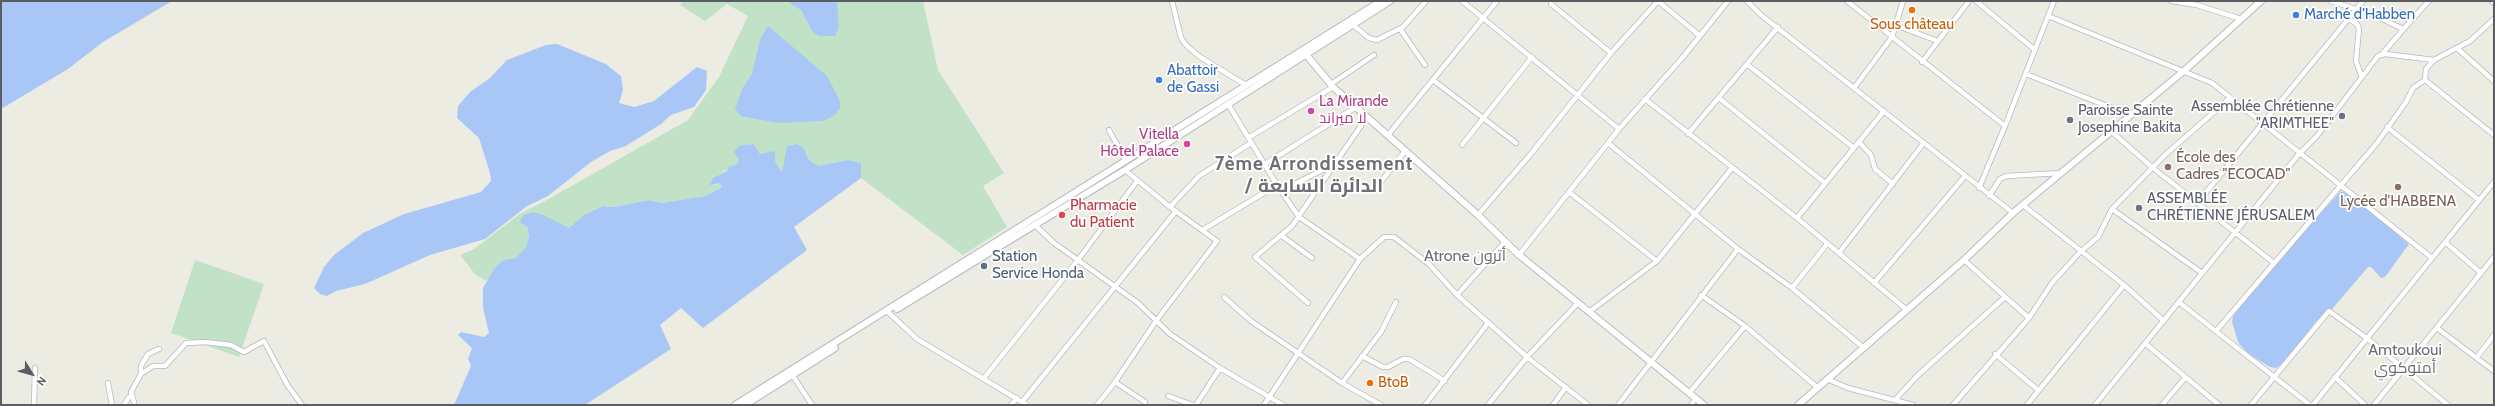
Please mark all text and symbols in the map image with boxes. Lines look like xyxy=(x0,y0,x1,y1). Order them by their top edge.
marker: Sous château xyxy=(1907,5,1917,15)
place label: Marché d'Habben xyxy=(2304,6,2415,24)
marker: Marché d'Habben xyxy=(2291,10,2301,20)
place label: Sous château xyxy=(1870,16,1954,34)
place label: Abattoir de Gassi xyxy=(1167,62,1219,97)
marker: Abattoir de Gassi xyxy=(1154,75,1164,85)
place label: La Mirande لا ميراند xyxy=(1319,93,1389,128)
place label: Assemblée Chrétienne "ARIMTHEE" xyxy=(2191,98,2334,133)
place label: Paroisse Sainte Josephine Bakita xyxy=(2078,102,2181,137)
marker: La Mirande لا ميراند xyxy=(1306,106,1316,116)
marker: Assemblée Chrétienne "ARIMTHEE" xyxy=(2337,111,2347,121)
marker: Paroisse Sainte Josephine Bakita xyxy=(2065,115,2075,125)
place label: Vitella Hôtel Palace xyxy=(1100,126,1179,161)
marker: Vitella Hôtel Palace xyxy=(1182,139,1192,149)
place label: École des Cadres "ECOCAD" xyxy=(2176,149,2290,184)
district label: 7ème Arrondissement / الدائرة السابعة xyxy=(1215,153,1413,197)
marker: École des Cadres "ECOCAD" xyxy=(2163,162,2173,172)
marker: Lycée d'HABBENA xyxy=(2393,182,2403,192)
place label: ASSEMBLÉE CHRÉTIENNE JÉRUSALEM xyxy=(2147,190,2315,225)
place label: Lycée d'HABBENA xyxy=(2340,193,2456,211)
place label: Pharmacie du Patient xyxy=(1070,197,1137,232)
marker: ASSEMBLÉE CHRÉTIENNE JÉRUSALEM xyxy=(2134,203,2144,213)
marker: Pharmacie du Patient xyxy=(1057,210,1067,220)
district label: Atrone أترون xyxy=(1424,246,1506,266)
place label: Station Service Honda xyxy=(992,248,1084,283)
marker: Station Service Honda xyxy=(979,261,989,271)
district label: Amtoukoui أمتوكوي xyxy=(2364,340,2446,378)
north arrow xyxy=(12,354,52,394)
text: N xyxy=(34,374,50,389)
place label: BtoB xyxy=(1378,374,1409,392)
marker: BtoB xyxy=(1365,378,1375,388)

